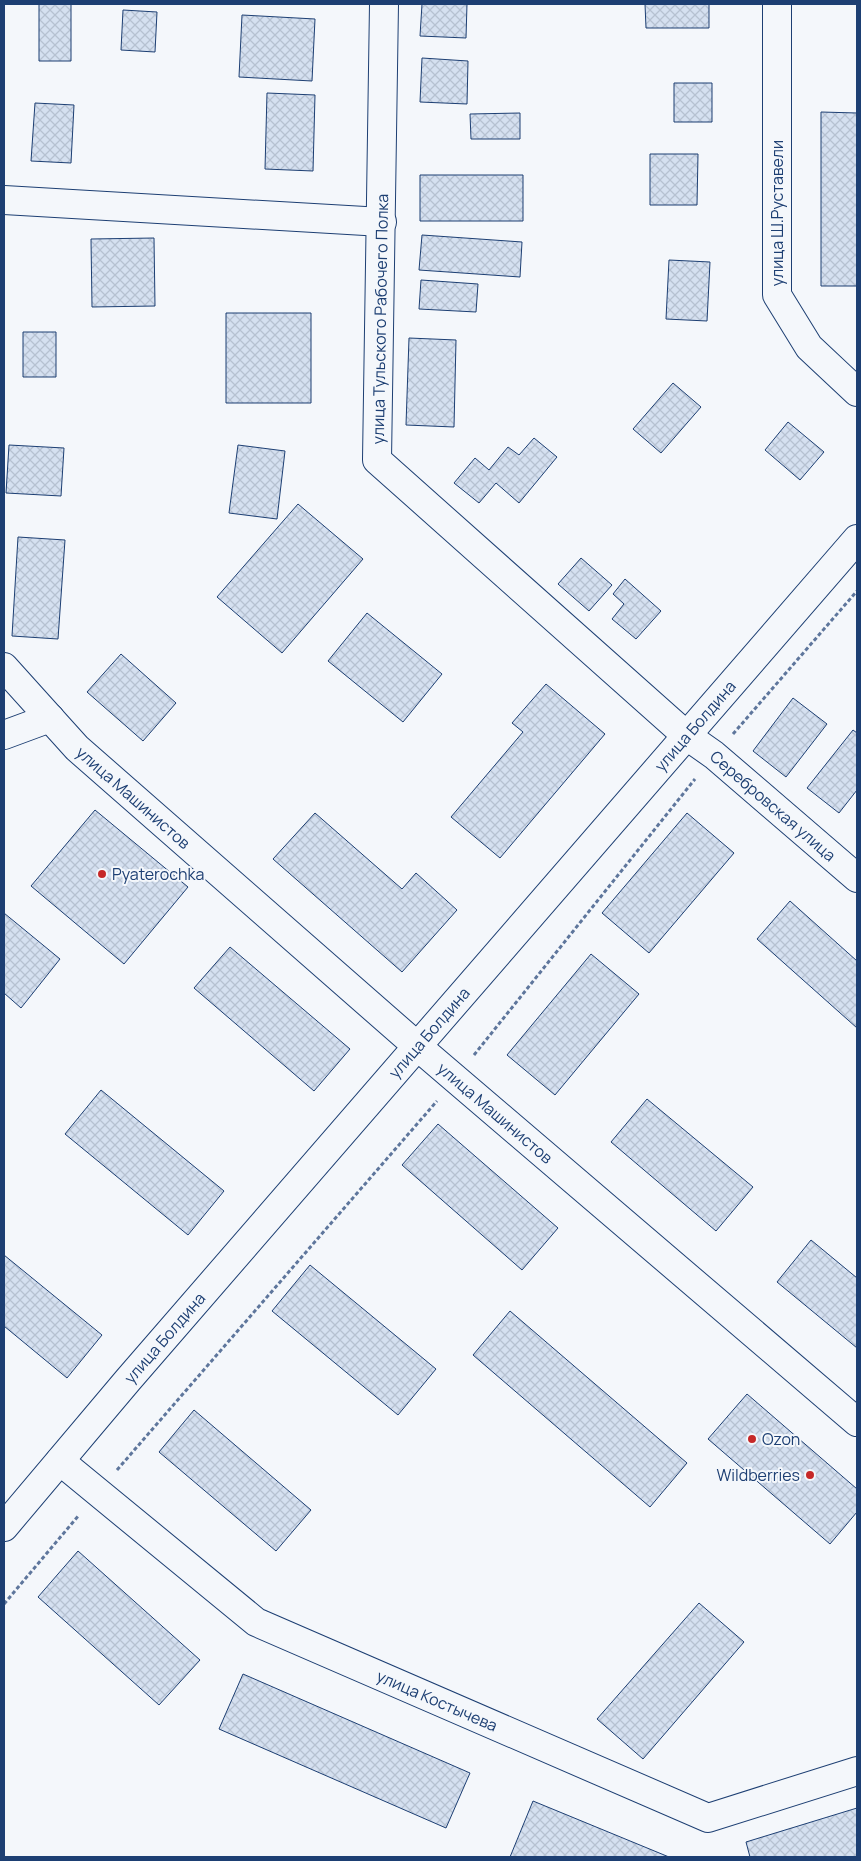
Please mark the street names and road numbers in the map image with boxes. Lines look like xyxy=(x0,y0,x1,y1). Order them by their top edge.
street label: улица Ш.Руставели xyxy=(766,140,788,286)
street label: улица Тульского Рабочего Полка xyxy=(367,193,393,445)
street label: улица Болдина xyxy=(649,676,741,776)
street label: улица Машинистов xyxy=(71,741,196,854)
street label: Серебровская улица xyxy=(705,745,841,866)
street label: улица Болдина xyxy=(383,982,475,1083)
street label: улица Машинистов xyxy=(433,1057,558,1169)
street label: улица Болдина xyxy=(119,1288,210,1388)
street label: улица Костычева xyxy=(373,1665,501,1736)

